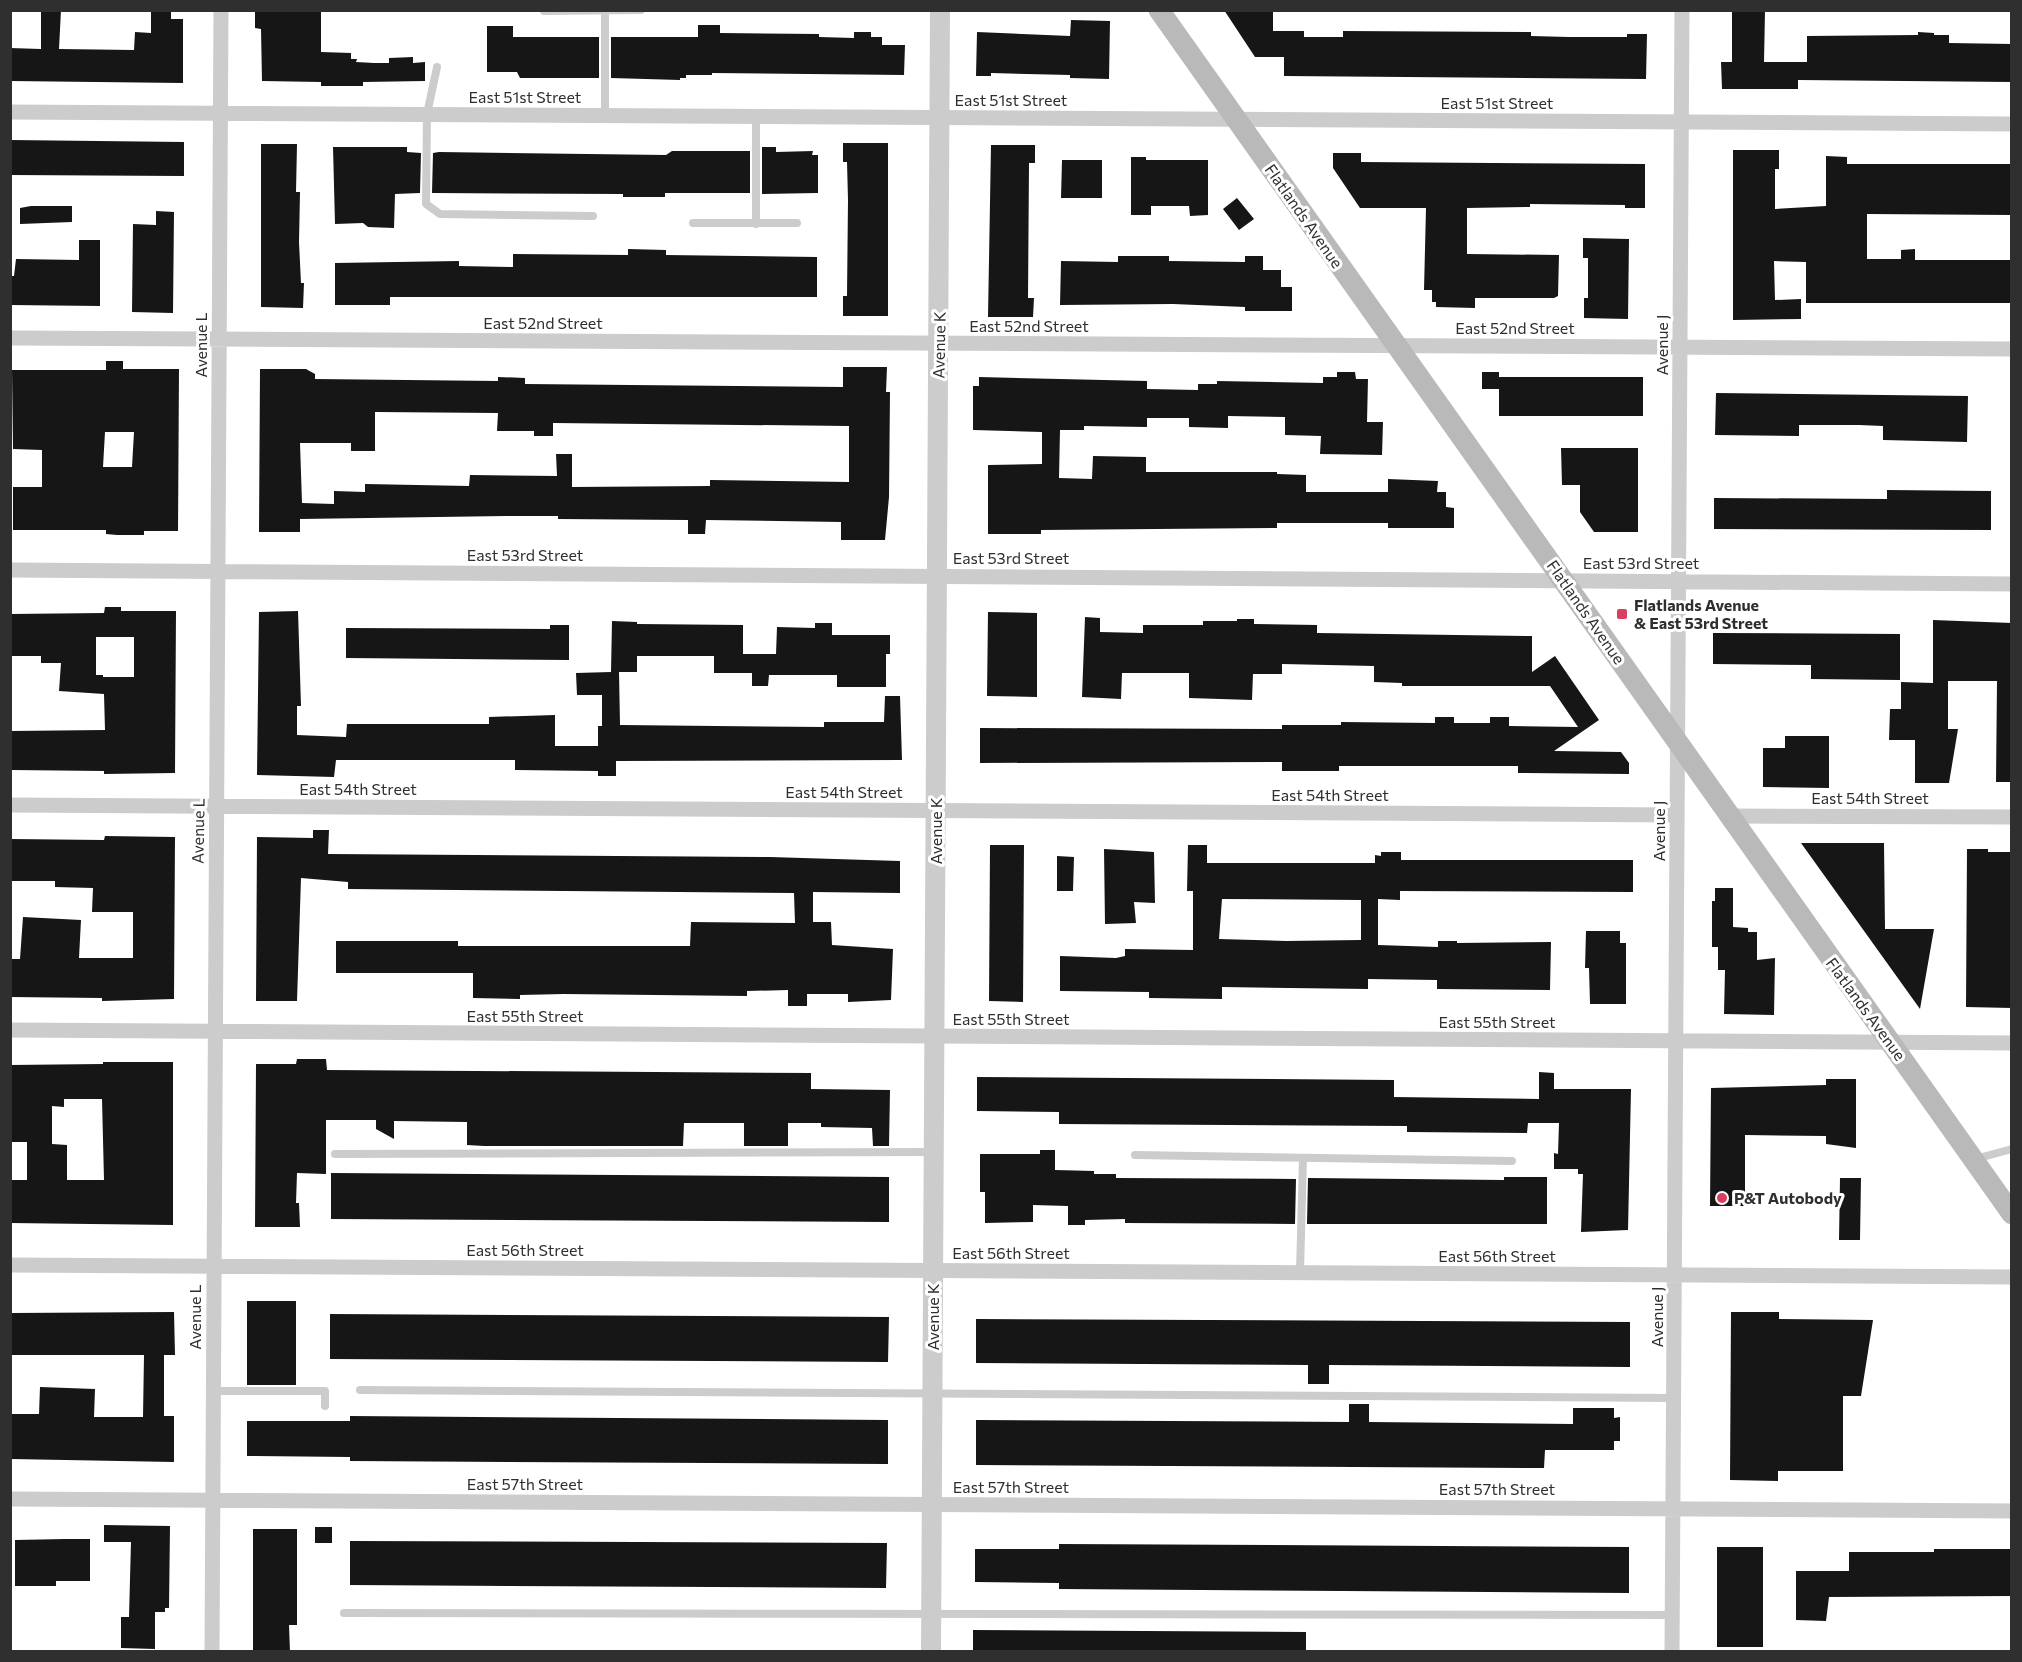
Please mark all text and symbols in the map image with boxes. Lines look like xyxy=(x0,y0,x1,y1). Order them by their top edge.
street label: East 51st Street xyxy=(469,87,582,106)
street label: East 51st Street xyxy=(955,90,1068,109)
street label: East 51st Street xyxy=(1441,93,1554,112)
street label: Flatlands Avenue xyxy=(1261,160,1347,271)
street label: Avenue K xyxy=(928,311,949,379)
street label: Avenue L xyxy=(191,312,210,378)
street label: East 52nd Street xyxy=(483,313,603,332)
street label: Avenue J xyxy=(1652,314,1671,376)
street label: East 52nd Street xyxy=(969,316,1089,335)
street label: East 52nd Street xyxy=(1455,318,1575,337)
street label: East 53rd Street xyxy=(467,545,584,564)
street label: East 53rd Street xyxy=(953,548,1070,567)
street label: East 53rd Street xyxy=(1583,553,1700,572)
street label: Flatlands Avenue xyxy=(1543,556,1629,667)
place label: Flatlands Avenue & East 53rd Street xyxy=(1634,595,1768,632)
marker: Flatlands Avenue & East 53rd Street xyxy=(1615,607,1629,621)
street label: East 54th Street xyxy=(299,779,417,798)
street label: East 54th Street xyxy=(785,782,903,801)
street label: East 54th Street xyxy=(1271,785,1389,804)
street label: East 54th Street xyxy=(1811,788,1929,807)
street label: Avenue K xyxy=(926,797,945,865)
street label: Avenue L xyxy=(187,798,208,864)
street label: Avenue J xyxy=(1649,800,1668,862)
street label: Flatlands Avenue xyxy=(1823,953,1910,1064)
street label: East 55th Street xyxy=(466,1006,584,1025)
street label: East 55th Street xyxy=(952,1009,1070,1028)
street label: East 55th Street xyxy=(1438,1012,1556,1031)
place label: P&T Autobody xyxy=(1734,1188,1842,1207)
marker: P&T Autobody xyxy=(1715,1191,1729,1205)
street label: East 56th Street xyxy=(466,1240,584,1259)
street label: East 56th Street xyxy=(952,1243,1070,1262)
street label: East 56th Street xyxy=(1438,1246,1556,1265)
street label: Avenue K xyxy=(923,1283,942,1351)
street label: Avenue L xyxy=(185,1284,204,1350)
street label: Avenue J xyxy=(1647,1286,1666,1348)
street label: East 57th Street xyxy=(467,1474,584,1493)
street label: East 57th Street xyxy=(953,1477,1070,1496)
street label: East 57th Street xyxy=(1439,1479,1556,1498)

